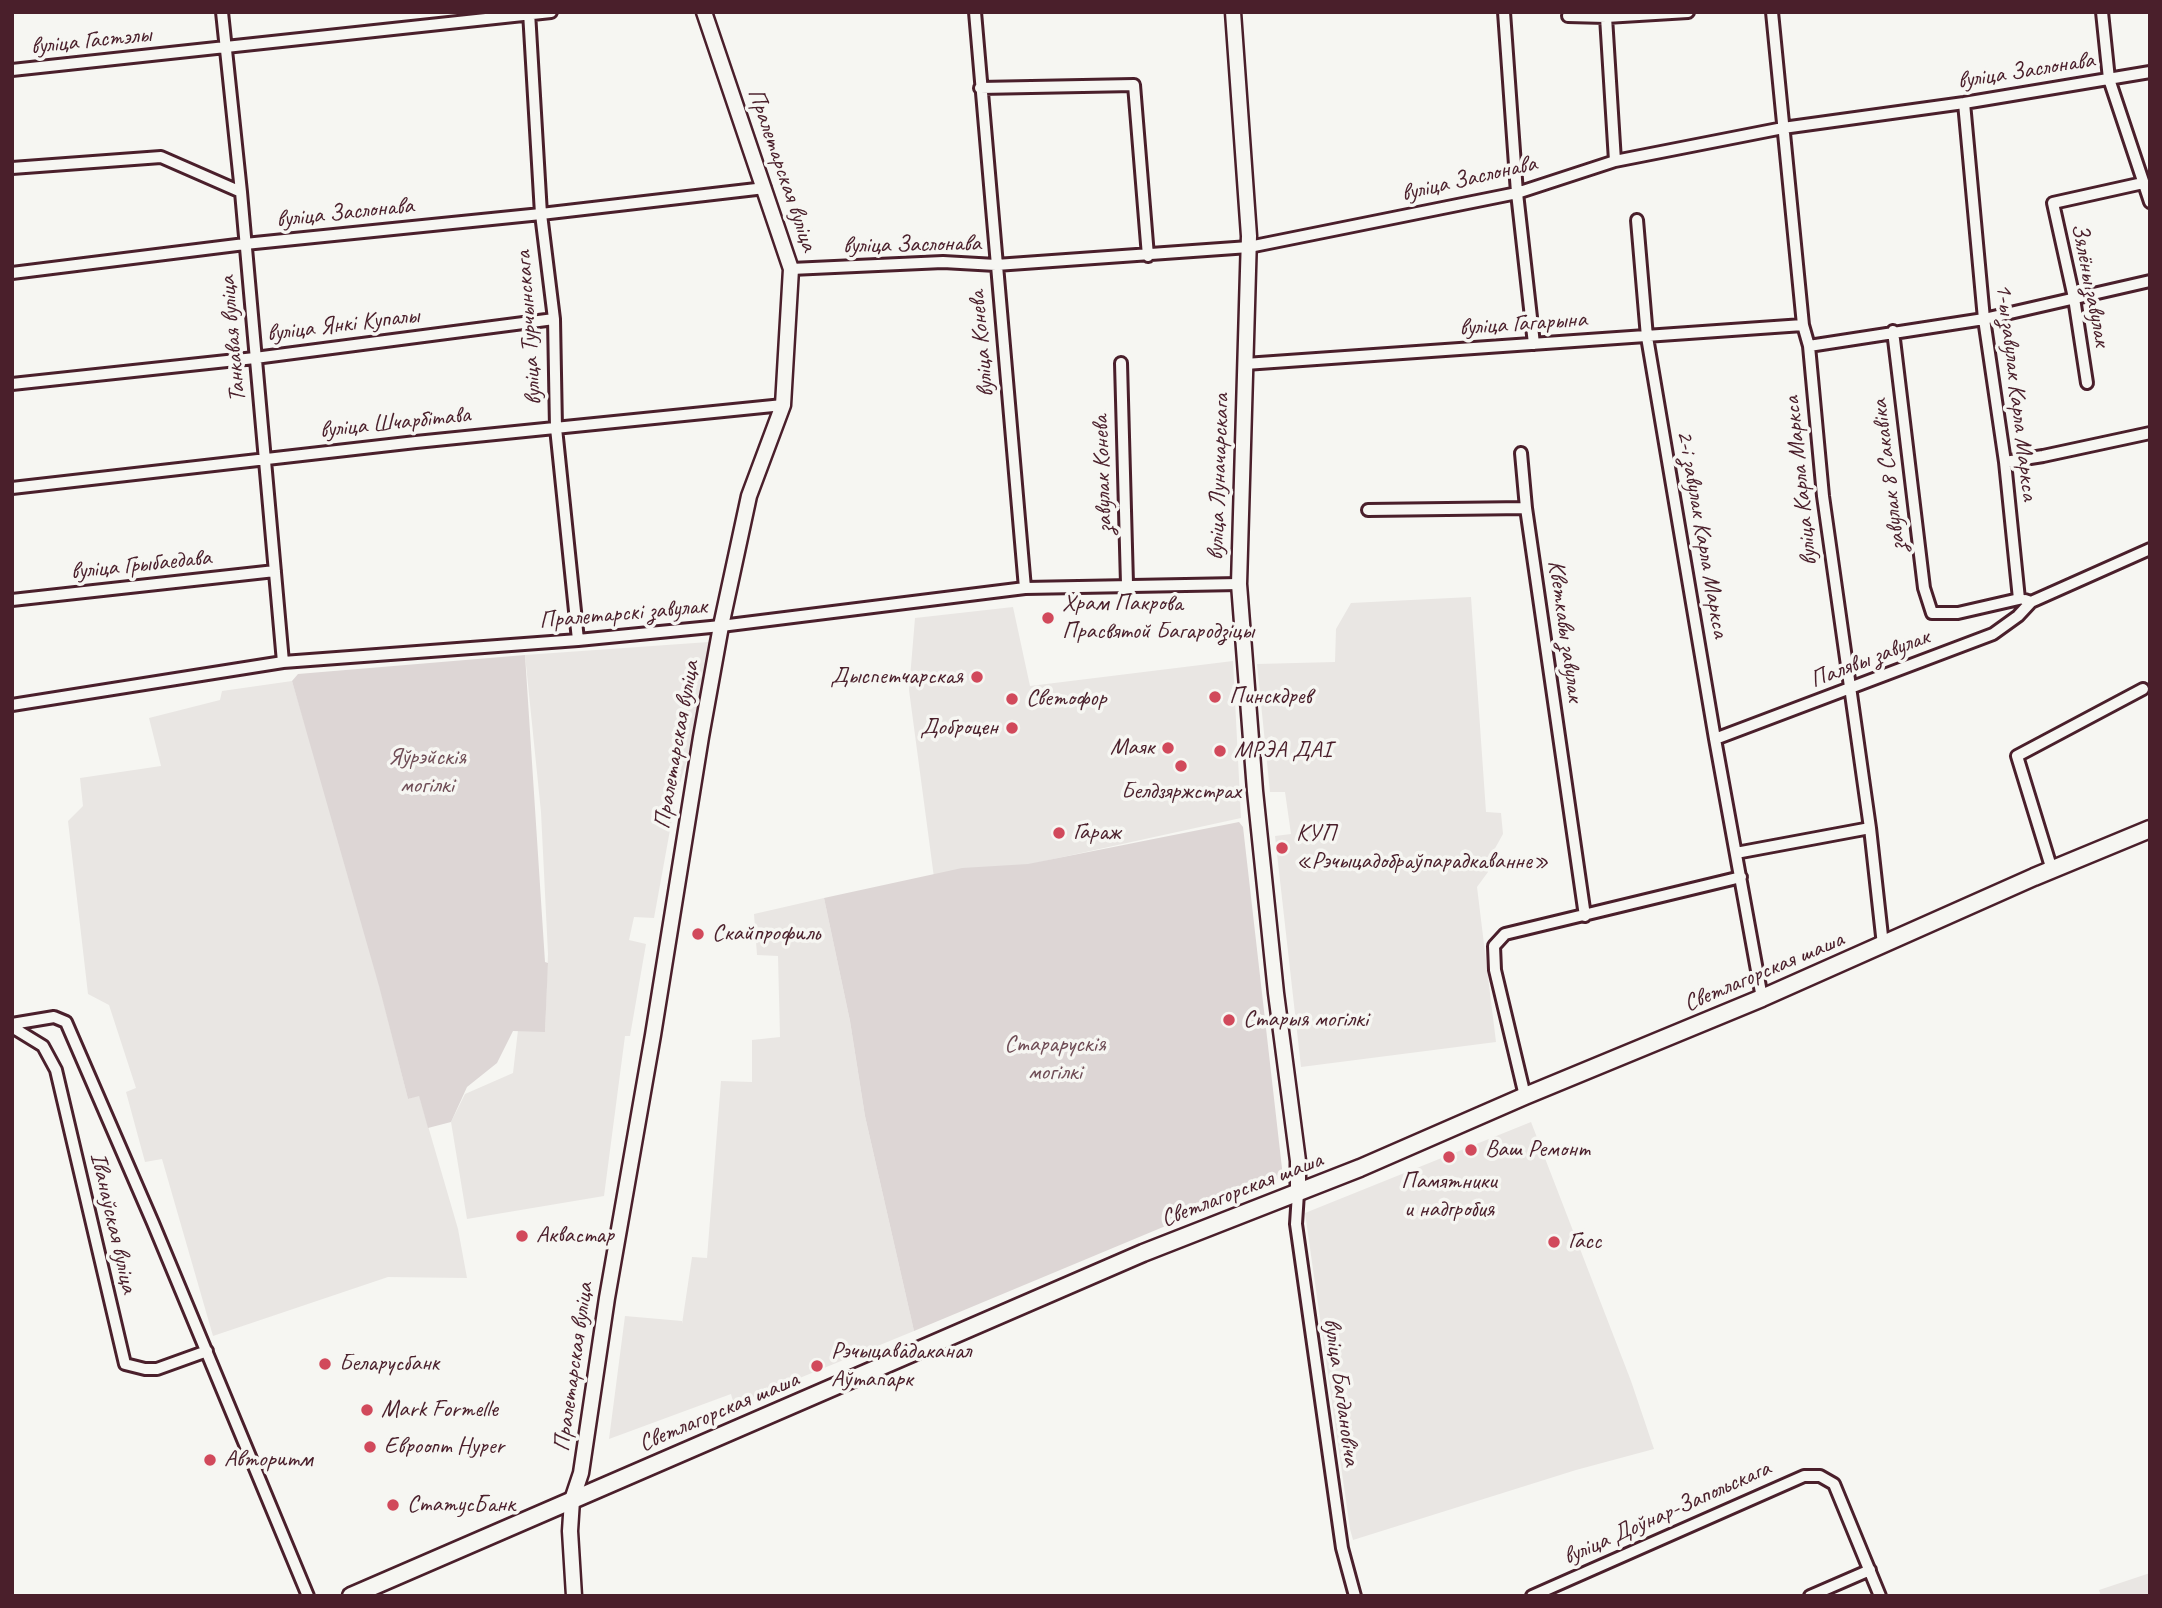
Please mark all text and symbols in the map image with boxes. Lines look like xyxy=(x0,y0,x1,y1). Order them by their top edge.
street label: вуліца Гастэлы xyxy=(29,20,153,62)
street label: вуліца Заслонава xyxy=(1956,46,2096,96)
street label: Пралетарская вуліца xyxy=(741,85,823,255)
street label: вуліца Заслонава xyxy=(1399,149,1539,209)
street label: вуліца Заслонава xyxy=(275,191,415,235)
street label: Зялёны завулак xyxy=(2064,221,2116,349)
street label: вуліца Заслонава xyxy=(843,229,981,261)
street label: вуліца Турчынскага xyxy=(509,250,549,406)
street label: Танкавая вуліца xyxy=(213,275,253,403)
street label: 1-ы завулак Карла Маркса xyxy=(1988,282,2044,502)
street label: вуліца Конева xyxy=(963,290,1001,398)
street label: вуліца Янкі Купалы xyxy=(265,301,421,349)
street label: вуліца Гагарына xyxy=(1458,305,1588,343)
street label: вуліца Луначарскага xyxy=(1202,393,1236,561)
street label: вуліца Карла Маркса xyxy=(1778,395,1824,567)
street label: завулак 8 Сакавіка xyxy=(1865,398,1913,552)
street label: вуліца Шчарбітава xyxy=(318,401,472,445)
street label: завулак Конева xyxy=(1087,415,1119,533)
street label: 2-і завулак Карла Маркса xyxy=(1670,428,1734,640)
street label: вуліца Грыбаедава xyxy=(69,543,213,587)
street label: Кветкавы завулак xyxy=(1541,558,1589,704)
place label: Храм Пакрова Прасвятой Багародзіцы xyxy=(1062,590,1254,646)
street label: Пралетарскі завулак xyxy=(538,592,708,636)
marker: Храм Пакрова Прасвятой Багародзіцы xyxy=(1040,610,1056,626)
street label: Палявы завулак xyxy=(1806,623,1934,695)
street label: Пралетарская вуліца xyxy=(648,659,706,831)
place label: Дыспетчарская xyxy=(830,663,963,691)
marker: Дыспетчарская xyxy=(969,669,985,685)
place label: Пинскдрев xyxy=(1229,683,1312,711)
place label: Светофор xyxy=(1026,685,1107,713)
marker: Пинскдрев xyxy=(1207,689,1223,705)
marker: Светофор xyxy=(1004,691,1020,707)
place label: Доброцен xyxy=(920,714,998,742)
marker: Доброцен xyxy=(1004,720,1020,736)
place label: Маяк xyxy=(1110,734,1154,762)
place label: МРЭА ДАІ xyxy=(1234,737,1331,765)
marker: Маяк xyxy=(1160,740,1176,756)
marker: МРЭА ДАІ xyxy=(1212,743,1228,759)
park label: Яўрэйскія могілкі xyxy=(388,744,466,800)
marker: Белдзяржстрах xyxy=(1173,758,1189,774)
place label: Белдзяржстрах xyxy=(1121,778,1241,806)
place label: Гараж xyxy=(1073,819,1120,847)
place label: КУП «Рэчыцадобраўпарадкаванне» xyxy=(1296,820,1549,876)
marker: Гараж xyxy=(1051,825,1067,841)
marker: КУП «Рэчыцадобраўпарадкаванне» xyxy=(1274,840,1290,856)
place label: Скайпрофиль xyxy=(712,920,820,948)
street label: Светлагорская шаша xyxy=(1680,925,1848,1019)
marker: Скайпрофиль xyxy=(690,926,706,942)
place label: Старыя могілкі xyxy=(1243,1006,1368,1034)
marker: Старыя могілкі xyxy=(1221,1012,1237,1028)
park label: Старарускія могілкі xyxy=(1004,1031,1106,1087)
place label: Ваш Ремонт xyxy=(1485,1136,1590,1164)
marker: Ваш Ремонт xyxy=(1463,1142,1479,1158)
street label: Светлагорская шаша xyxy=(1157,1146,1327,1234)
marker: Памятники и надгробия xyxy=(1441,1149,1457,1165)
street label: Іванаўская вуліца xyxy=(83,1150,143,1296)
place label: Памятники и надгробия xyxy=(1401,1168,1497,1224)
place label: Аквастар xyxy=(536,1222,614,1250)
marker: Аквастар xyxy=(514,1228,530,1244)
place label: Гасс xyxy=(1568,1228,1601,1256)
marker: Гасс xyxy=(1546,1234,1562,1250)
street label: Пралетарская вуліца xyxy=(548,1281,600,1453)
street label: вуліца Багдановіча xyxy=(1316,1316,1366,1468)
place label: Рэчыцавадаканал Аўтапарк xyxy=(831,1338,971,1394)
place label: Беларусбанк xyxy=(339,1350,439,1378)
marker: Беларусбанк xyxy=(317,1356,333,1372)
marker: Рэчыцавадаканал Аўтапарк xyxy=(809,1358,825,1374)
street label: Светлагорская шаша xyxy=(635,1365,803,1459)
place label: Mark Formelle xyxy=(381,1396,498,1424)
marker: Mark Formelle xyxy=(359,1402,375,1418)
place label: Евроопт Hyper xyxy=(384,1433,504,1461)
marker: Евроопт Hyper xyxy=(362,1439,378,1455)
place label: Авторитм xyxy=(224,1446,312,1474)
marker: Авторитм xyxy=(202,1452,218,1468)
street label: вуліца Доўнар-Запольскага xyxy=(1559,1454,1775,1572)
place label: СтатусБанк xyxy=(407,1491,515,1519)
marker: СтатусБанк xyxy=(385,1497,401,1513)

